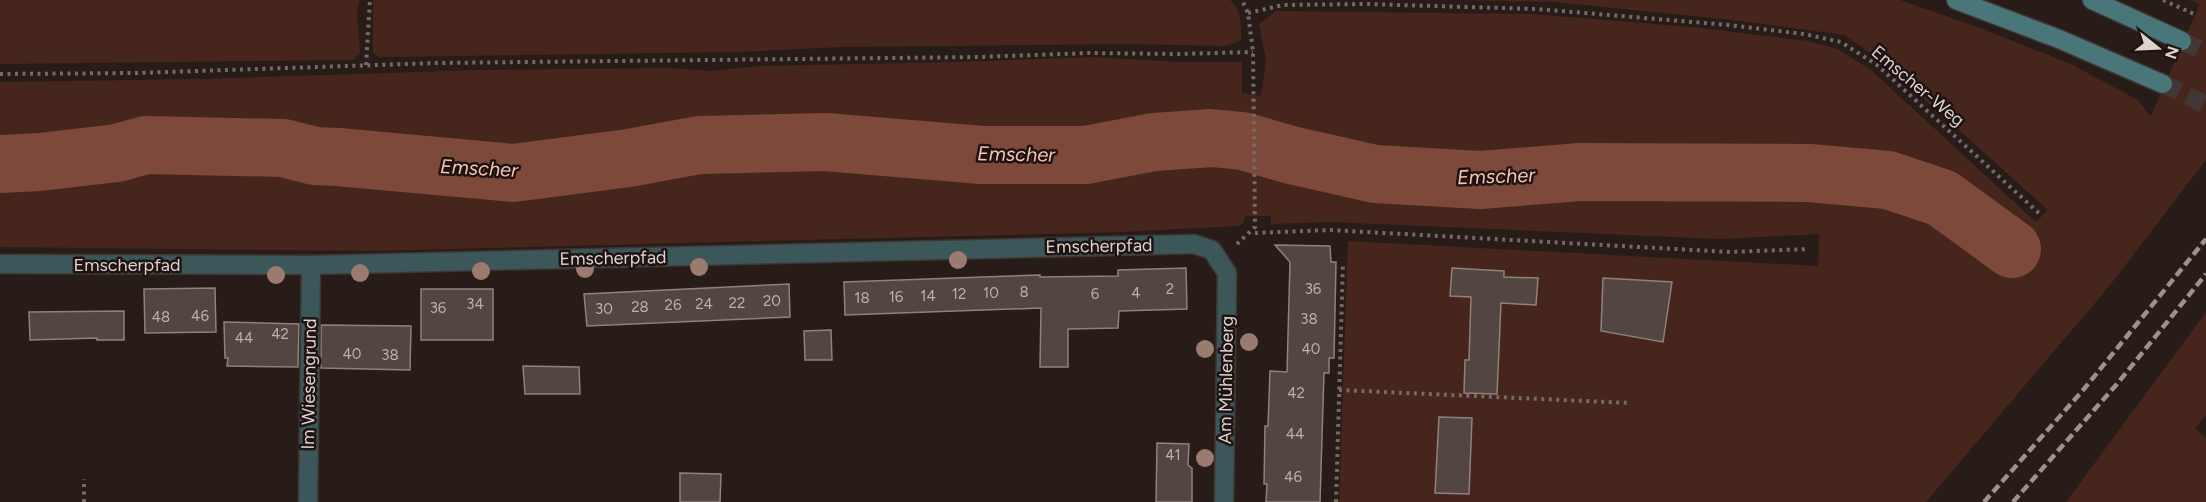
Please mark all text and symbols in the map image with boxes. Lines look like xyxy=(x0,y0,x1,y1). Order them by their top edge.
north arrow xyxy=(2128,18,2188,78)
street label: Emscher-Weg xyxy=(1867,41,1969,131)
text: N xyxy=(2161,44,2183,61)
water label: Emscher xyxy=(977,141,1056,167)
water label: Emscher xyxy=(439,154,520,182)
water label: Emscher xyxy=(1457,163,1537,189)
street label: Emscherpfad xyxy=(1045,234,1153,258)
street label: Emscherpfad xyxy=(559,246,667,270)
street label: Emscherpfad xyxy=(73,254,181,276)
house number: 2 xyxy=(1166,280,1174,298)
house number: 36 xyxy=(1305,280,1322,298)
house number: 8 xyxy=(1019,283,1029,301)
house number: 10 xyxy=(983,284,999,302)
house number: 4 xyxy=(1131,284,1141,302)
house number: 12 xyxy=(952,285,966,303)
house number: 6 xyxy=(1091,285,1100,303)
house number: 14 xyxy=(920,287,936,305)
house number: 16 xyxy=(889,288,904,306)
house number: 18 xyxy=(854,289,870,307)
house number: 20 xyxy=(763,292,781,310)
house number: 22 xyxy=(729,294,745,312)
house number: 34 xyxy=(466,295,484,313)
house number: 24 xyxy=(695,295,713,313)
house number: 26 xyxy=(665,296,682,314)
house number: 28 xyxy=(631,298,649,316)
house number: 36 xyxy=(430,299,447,317)
house number: 30 xyxy=(595,300,613,318)
house number: 46 xyxy=(191,307,209,325)
house number: 48 xyxy=(152,308,170,326)
house number: 38 xyxy=(1300,310,1318,328)
street label: Am Mühlenberg xyxy=(1214,316,1238,444)
street label: Im Wiesengrund xyxy=(297,318,321,450)
house number: 42 xyxy=(271,325,289,343)
house number: 44 xyxy=(235,329,253,347)
house number: 40 xyxy=(1302,340,1320,358)
house number: 40 xyxy=(343,345,361,363)
house number: 38 xyxy=(381,346,399,364)
house number: 42 xyxy=(1287,384,1305,402)
house number: 44 xyxy=(1286,425,1304,443)
house number: 41 xyxy=(1165,446,1181,464)
house number: 46 xyxy=(1284,468,1302,486)

